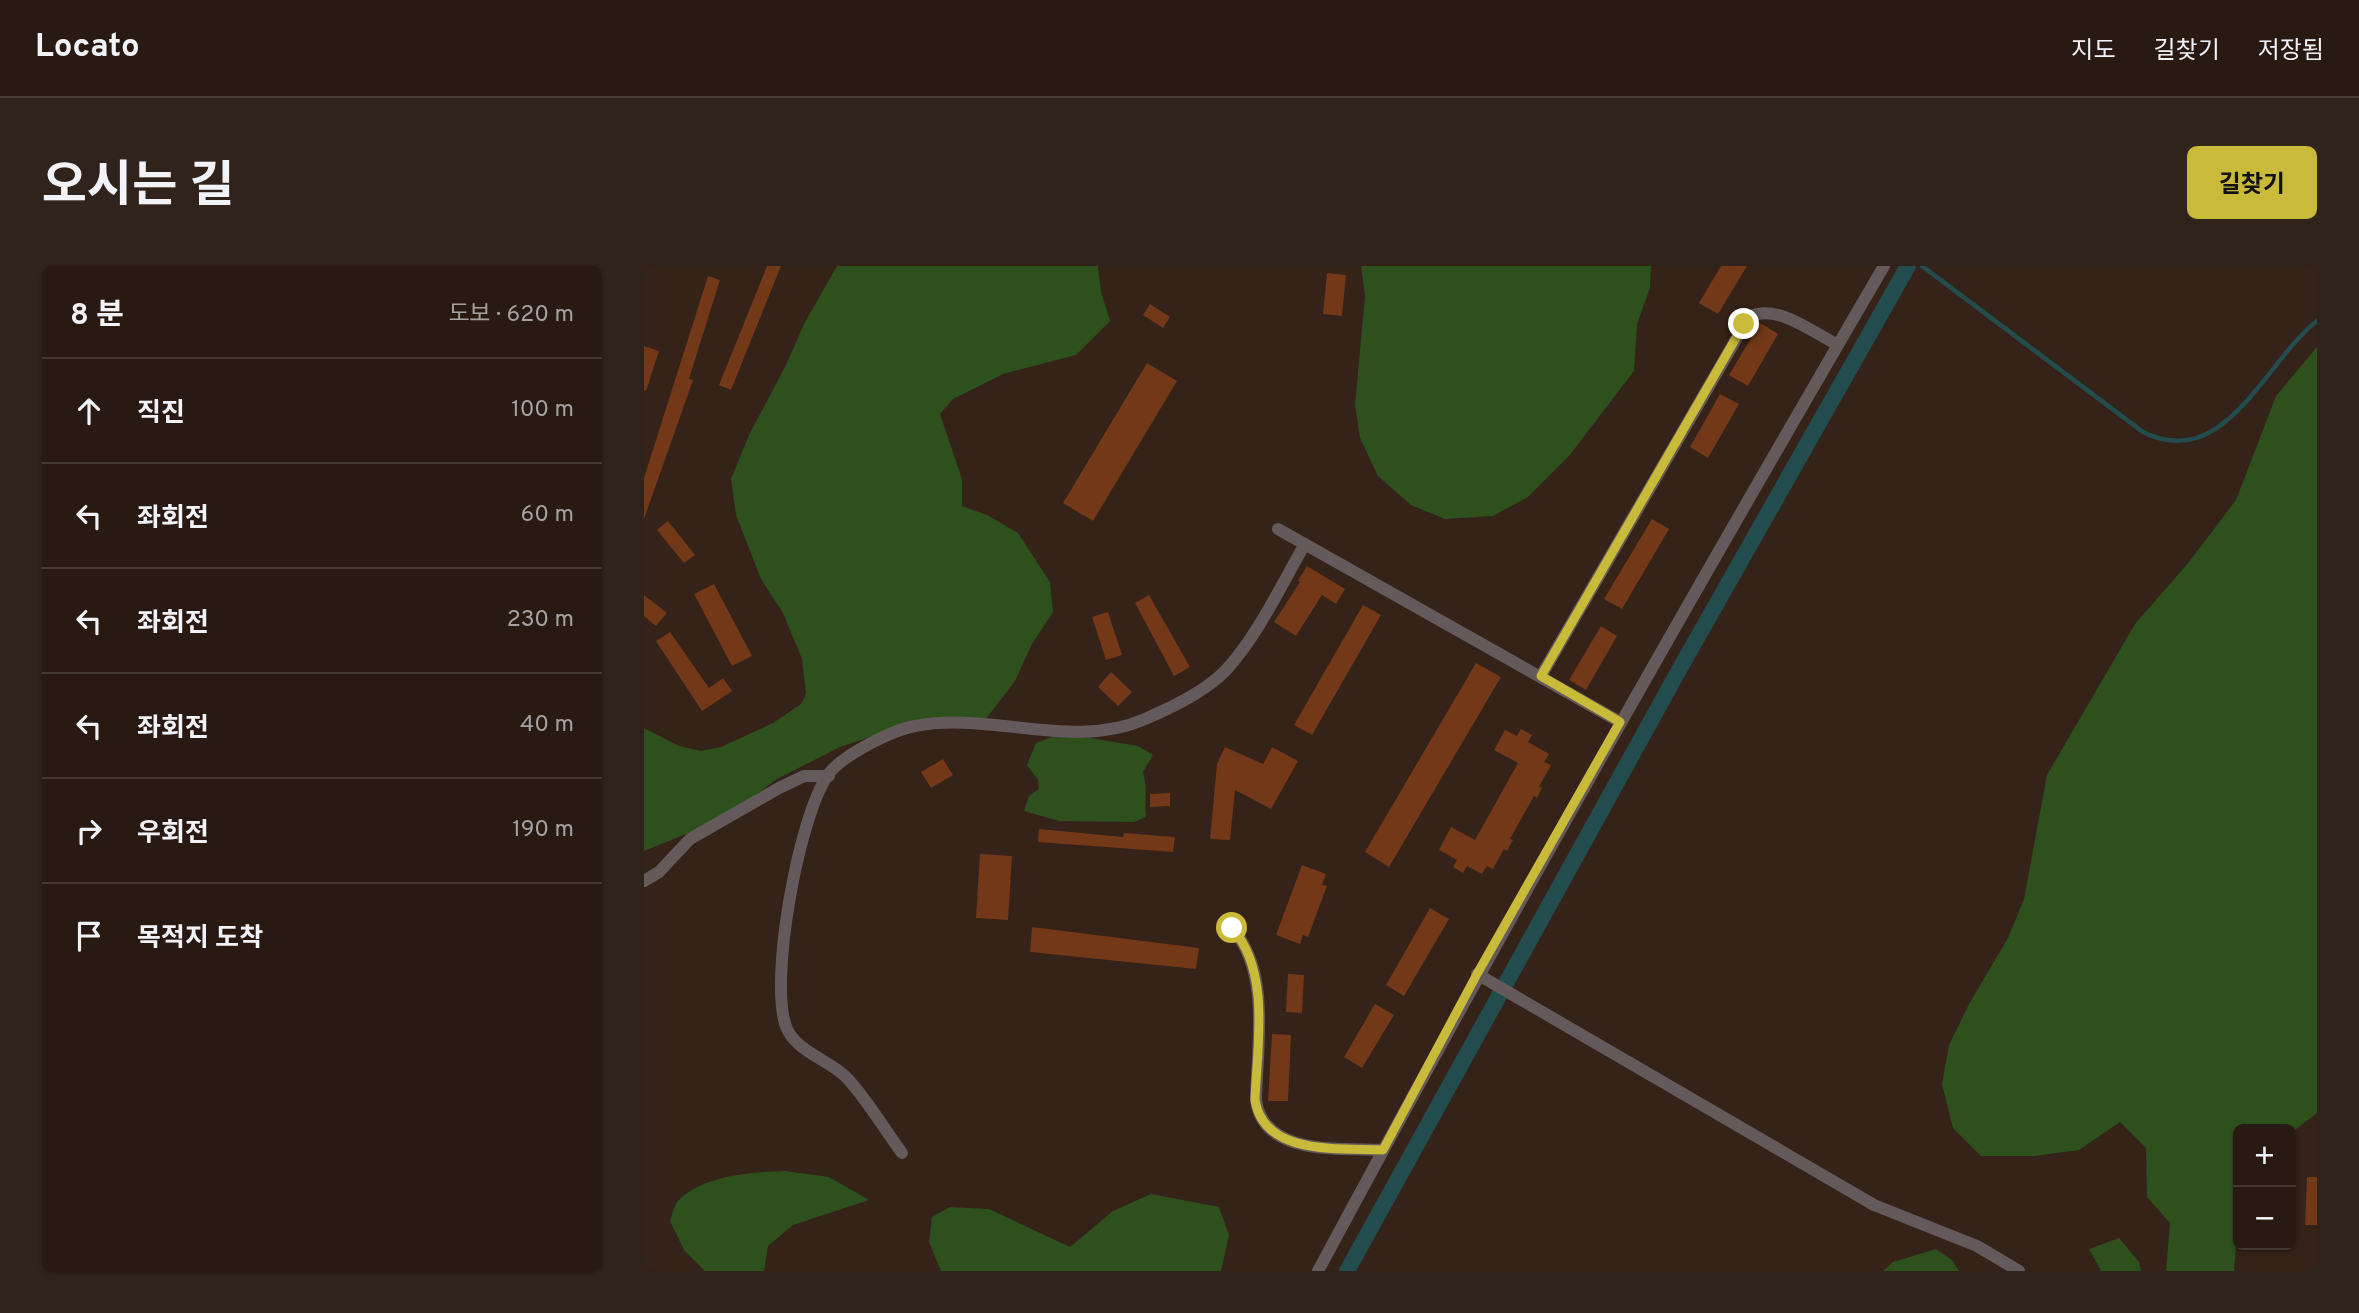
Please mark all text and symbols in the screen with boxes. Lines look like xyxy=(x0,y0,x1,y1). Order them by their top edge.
text: Locato xyxy=(35,27,140,69)
text: 지도 xyxy=(2071,37,2116,67)
text: 길찾기 xyxy=(2154,37,2220,67)
text: 저장됨 xyxy=(2258,37,2324,67)
button: 길찾기 xyxy=(2187,146,2317,219)
text: 오시는 길 xyxy=(42,158,235,220)
text: 8 분 xyxy=(70,298,124,335)
text: 도보 · 620 m xyxy=(448,301,574,330)
route end xyxy=(1728,308,1759,339)
icon: ahead xyxy=(70,392,108,430)
text: 100 m xyxy=(511,396,574,425)
text: 직진 xyxy=(137,398,185,431)
icon: left xyxy=(70,497,108,535)
text: 60 m xyxy=(521,501,574,530)
text: 좌회전 xyxy=(137,503,209,536)
icon: left xyxy=(70,602,108,640)
text: 230 m xyxy=(507,606,574,635)
text: 좌회전 xyxy=(137,608,209,641)
icon: left xyxy=(70,707,108,745)
text: 40 m xyxy=(520,711,574,740)
text: 좌회전 xyxy=(137,713,209,746)
icon: right xyxy=(70,812,108,850)
text: 190 m xyxy=(512,816,574,845)
text: 우회전 xyxy=(137,818,209,851)
route start xyxy=(1216,912,1247,943)
icon: arrive xyxy=(70,917,108,955)
text: 목적지 도착 xyxy=(137,923,263,956)
map controls xyxy=(2233,1124,2296,1250)
button: + xyxy=(2233,1124,2296,1187)
button: − xyxy=(2233,1187,2296,1250)

